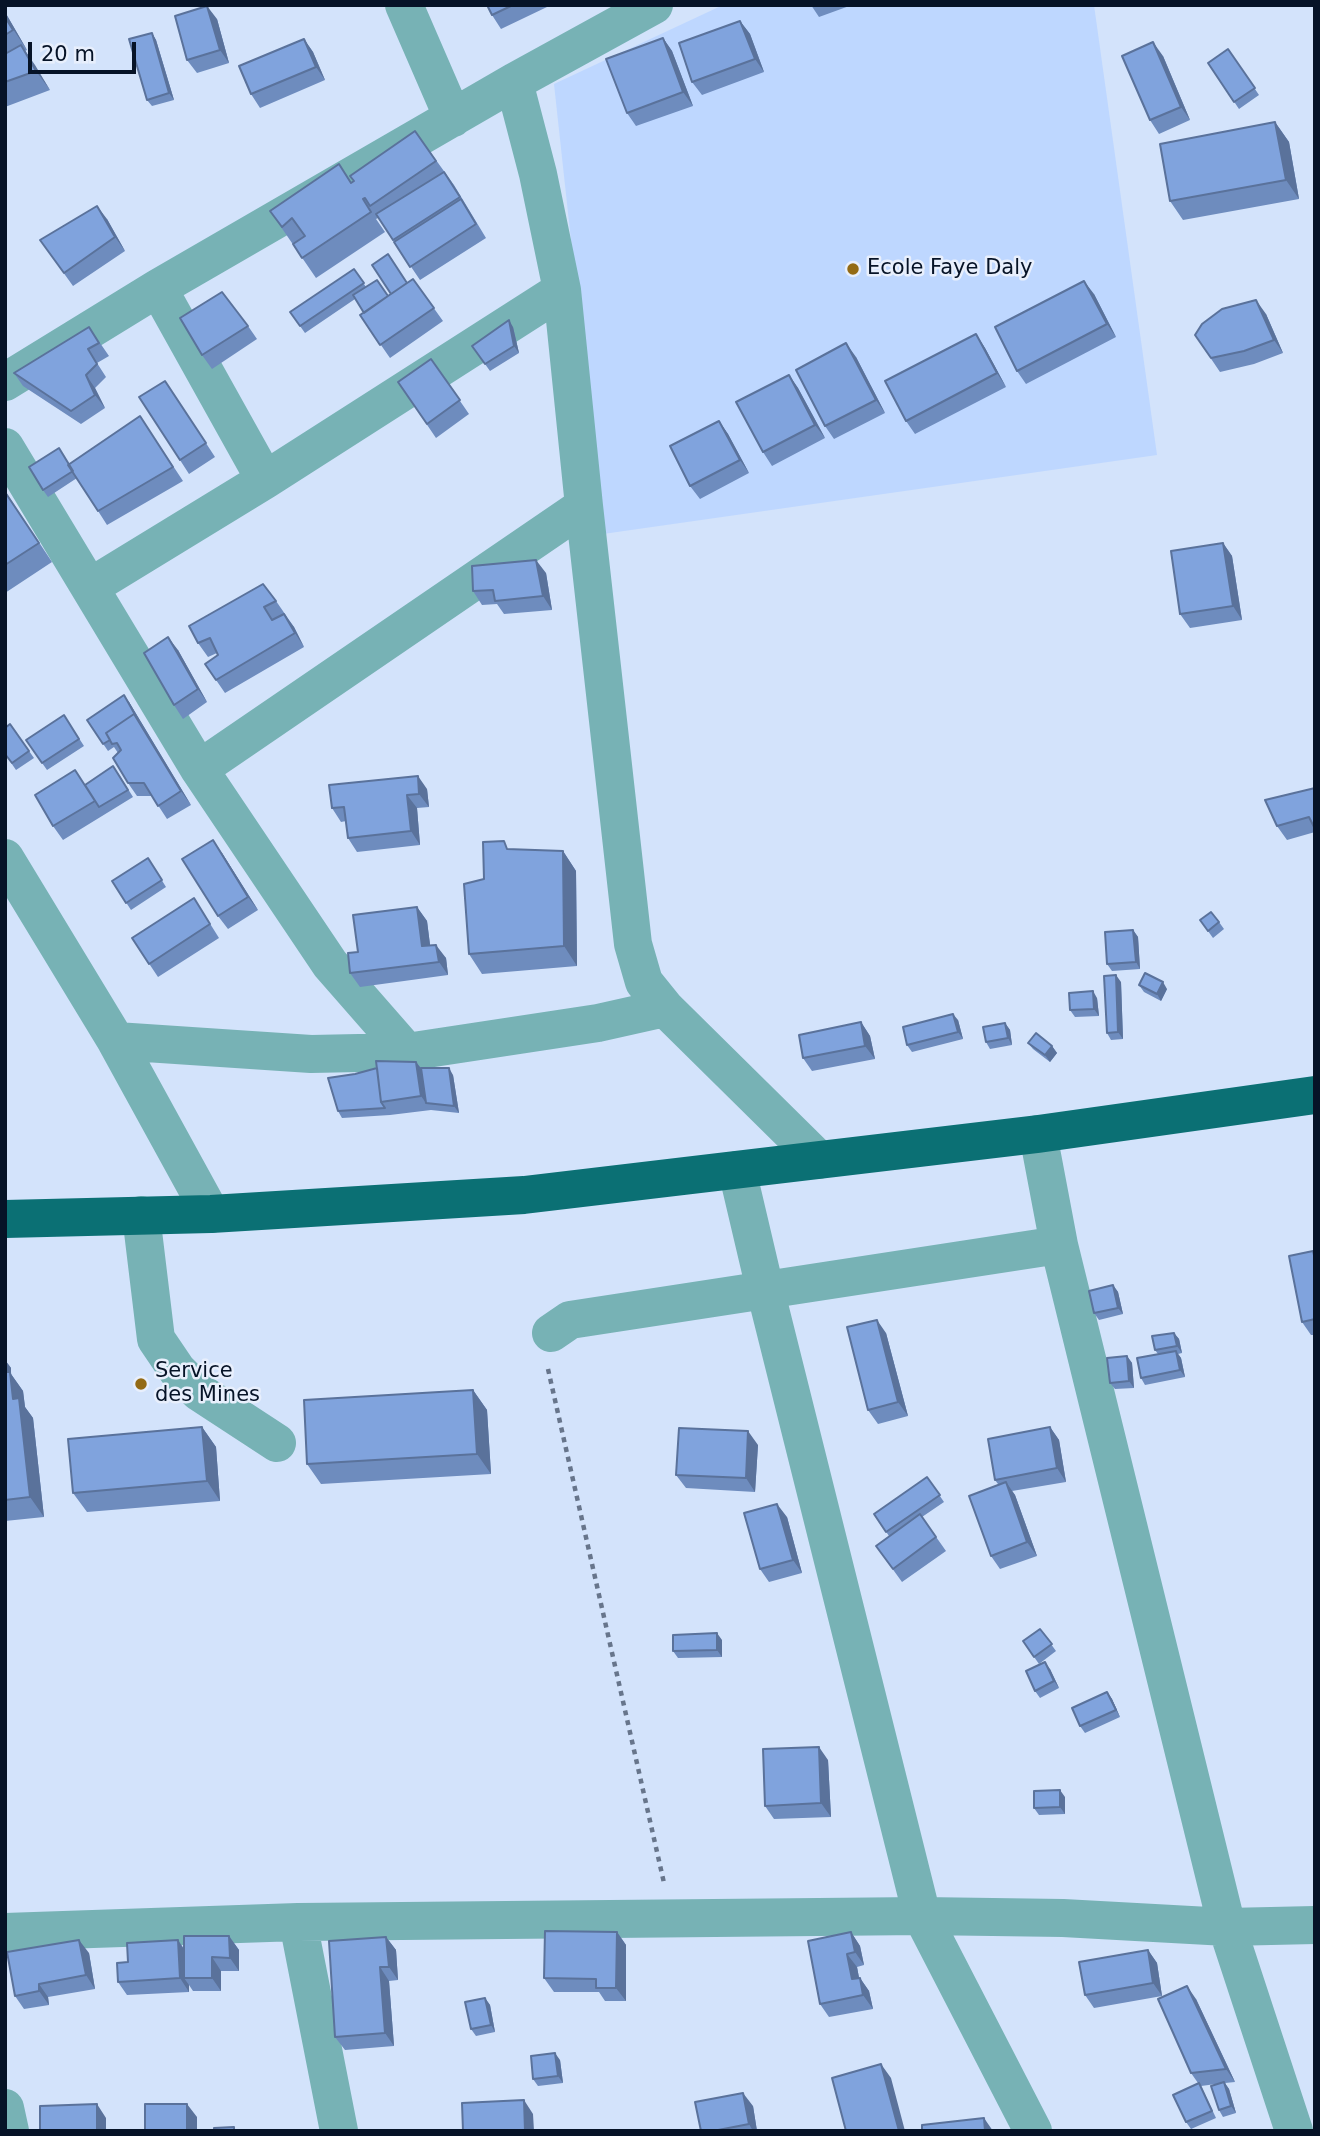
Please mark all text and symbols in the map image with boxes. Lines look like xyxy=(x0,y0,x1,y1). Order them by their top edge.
scale bar xyxy=(32,28,140,72)
text: 20 m xyxy=(41,42,95,66)
place label: Ecole Faye Daly xyxy=(867,256,1032,282)
marker: Ecole Faye Daly xyxy=(845,261,861,277)
place label: Service des Mines xyxy=(155,1359,260,1409)
marker: Service des Mines xyxy=(133,1376,149,1392)

